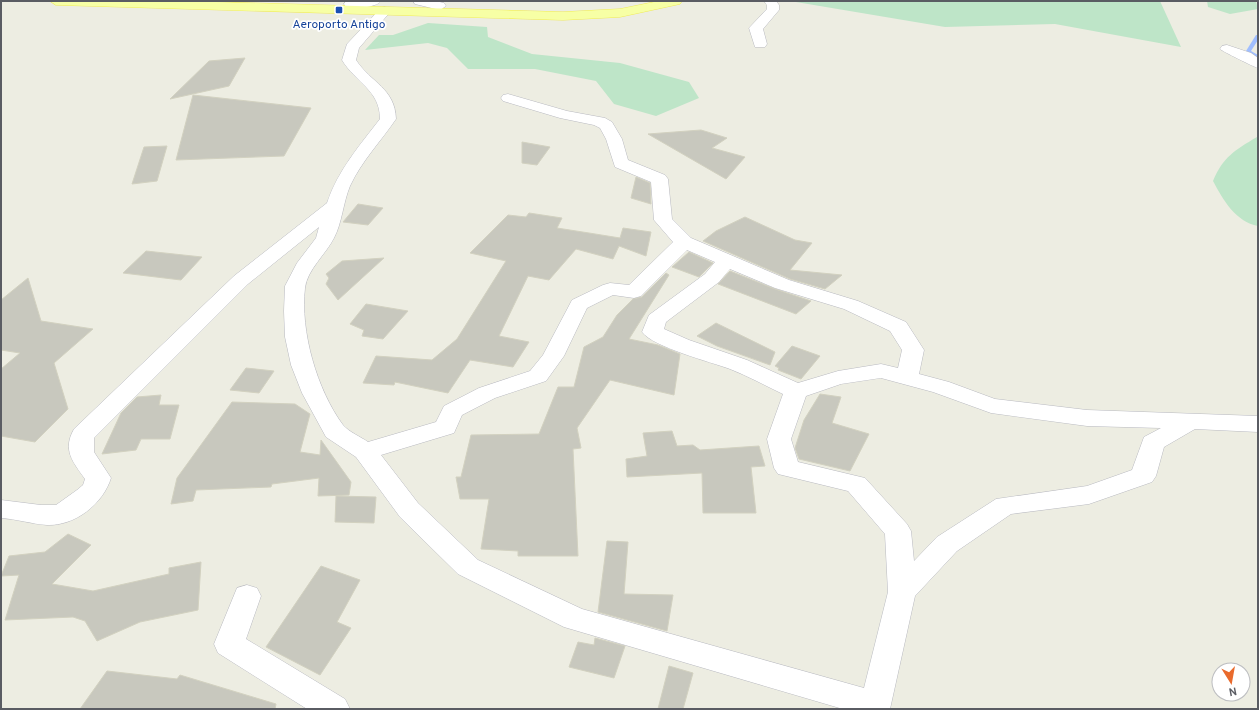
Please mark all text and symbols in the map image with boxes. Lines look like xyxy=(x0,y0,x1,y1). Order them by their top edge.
marker: Aeroporto Antigo xyxy=(334,5,344,15)
place label: Aeroporto Antigo xyxy=(293,17,386,33)
north arrow xyxy=(1211,662,1251,702)
text: N xyxy=(1228,683,1238,698)

